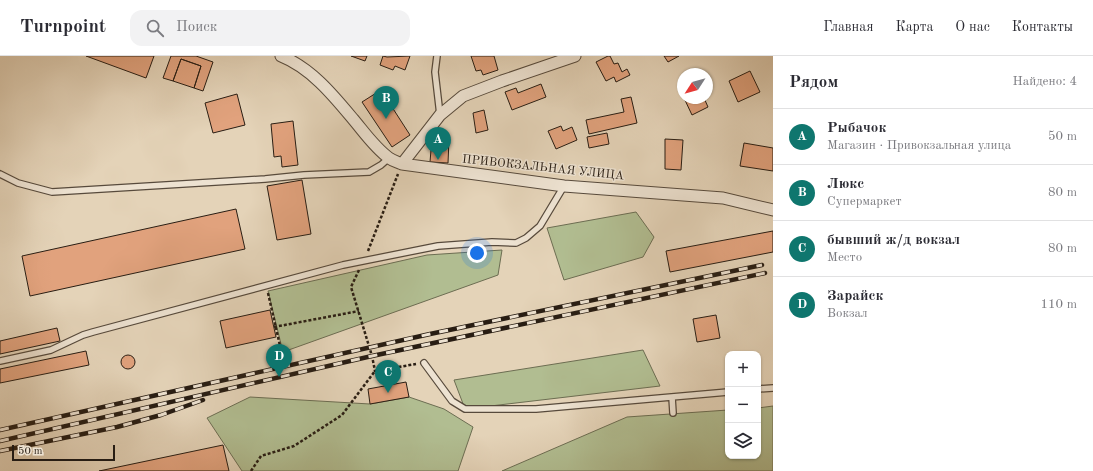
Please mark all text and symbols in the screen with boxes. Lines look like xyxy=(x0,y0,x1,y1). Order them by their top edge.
search box xyxy=(130,10,410,46)
icon: search xyxy=(144,17,166,39)
text: Turnpoint xyxy=(20,18,106,37)
text: Поиск xyxy=(176,20,217,35)
text: Главная xyxy=(823,20,873,34)
text: Карта xyxy=(895,20,933,34)
text: О нас xyxy=(955,20,990,34)
text: Контакты xyxy=(1012,20,1073,34)
north arrow xyxy=(677,68,713,104)
text: Рядом xyxy=(789,74,838,91)
text: Найдено: 4 xyxy=(1013,75,1077,88)
pin: B xyxy=(373,86,399,119)
text: Рыбачок xyxy=(827,121,886,136)
pin: A xyxy=(425,127,451,160)
text: A xyxy=(797,130,807,143)
text: 50 m xyxy=(1048,130,1077,143)
text: Магазин · Привокзальная улица xyxy=(827,139,1011,152)
street label: ПРИВОКЗАЛЬНАЯ УЛИЦА xyxy=(462,154,624,182)
text: Люкс xyxy=(827,177,864,192)
text: B xyxy=(797,186,807,199)
text: 80 m xyxy=(1048,186,1077,199)
text: Супермаркет xyxy=(827,195,902,208)
text: бывший ж/д вокзал xyxy=(827,233,960,248)
text: C xyxy=(798,242,806,255)
text: 80 m xyxy=(1048,242,1077,255)
your location xyxy=(467,243,487,263)
text: Место xyxy=(827,251,862,264)
text: Зарайск xyxy=(827,289,883,304)
text: D xyxy=(797,298,807,311)
text: 110 m xyxy=(1040,298,1077,311)
text: Вокзал xyxy=(827,307,868,320)
pin: D xyxy=(266,344,292,377)
map controls xyxy=(725,351,761,459)
button: + xyxy=(725,351,761,387)
pin: C xyxy=(375,360,401,393)
button: − xyxy=(725,387,761,423)
button: layers xyxy=(725,423,761,459)
scale bar xyxy=(12,443,115,462)
text: 50 m xyxy=(18,446,43,457)

